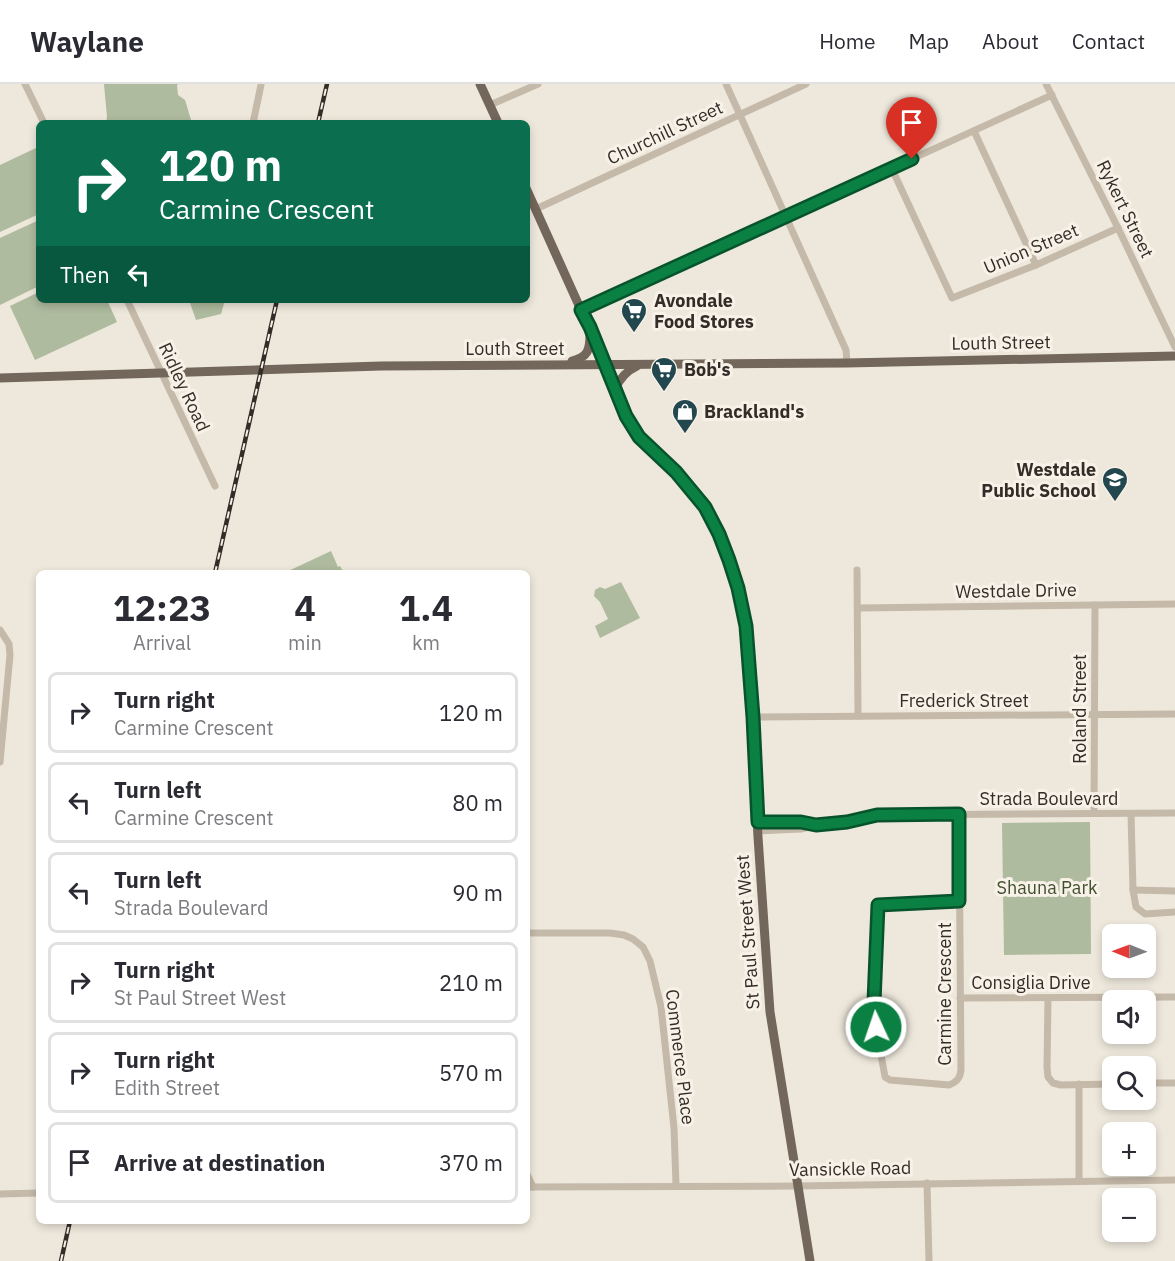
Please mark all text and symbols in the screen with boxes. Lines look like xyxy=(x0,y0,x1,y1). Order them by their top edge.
text: Waylane xyxy=(30,23,144,60)
text: Home xyxy=(819,27,876,55)
text: Map xyxy=(909,27,949,55)
text: About xyxy=(982,27,1039,55)
text: Contact xyxy=(1072,27,1145,55)
street label: Churchill Street xyxy=(603,96,726,169)
pin xyxy=(886,97,937,159)
icon: arrive xyxy=(895,106,928,139)
text: 120 m xyxy=(159,138,282,193)
icon: right xyxy=(60,144,138,222)
street label: Rykert Street xyxy=(1092,156,1159,262)
text: Carmine Crescent xyxy=(159,191,375,226)
street label: Union Street xyxy=(980,218,1082,279)
icon: left xyxy=(122,258,155,291)
text: Then xyxy=(60,260,110,289)
place label: Avondale Food Stores xyxy=(654,289,754,333)
supermarket icon: Avondale Food Stores xyxy=(619,296,649,334)
street label: Louth Street xyxy=(951,330,1051,355)
street label: Louth Street xyxy=(465,337,565,360)
street label: Ridley Road xyxy=(154,339,215,435)
supermarket icon: Bob's xyxy=(649,355,679,393)
place label: Bob's xyxy=(684,358,731,381)
shop icon: Brackland's xyxy=(670,397,700,435)
place label: Brackland's xyxy=(704,400,804,423)
place label: Westdale Public School xyxy=(981,458,1097,502)
school or university icon: Westdale Public School xyxy=(1100,465,1130,503)
street label: Westdale Drive xyxy=(955,578,1077,603)
text: 12:23 xyxy=(113,584,211,631)
text: 4 xyxy=(294,584,316,631)
text: 1.4 xyxy=(399,584,453,631)
text: Arrival xyxy=(133,629,191,656)
text: min xyxy=(288,629,322,656)
text: km xyxy=(412,629,440,656)
street label: Roland Street xyxy=(1068,654,1091,764)
text: Turn right xyxy=(114,685,215,714)
street label: Frederick Street xyxy=(899,689,1029,712)
icon: right xyxy=(63,696,96,729)
text: 120 m xyxy=(439,698,503,727)
text: Carmine Crescent xyxy=(114,714,274,741)
text: Turn left xyxy=(114,775,202,804)
icon: left xyxy=(63,786,96,819)
street label: Strada Boulevard xyxy=(979,787,1119,810)
text: 80 m xyxy=(452,788,503,817)
text: Carmine Crescent xyxy=(114,804,274,831)
street label: St Paul Street West xyxy=(731,854,764,1010)
text: Turn left xyxy=(114,865,202,894)
icon: left xyxy=(63,876,96,909)
park label: Shauna Park xyxy=(996,876,1098,899)
text: 90 m xyxy=(452,878,503,907)
text: Strada Boulevard xyxy=(114,894,269,921)
street label: Carmine Crescent xyxy=(933,922,956,1066)
north arrow xyxy=(1102,924,1156,978)
map controls xyxy=(1102,924,1156,1242)
text: Turn right xyxy=(114,955,215,984)
icon: right xyxy=(63,966,96,999)
text: 210 m xyxy=(439,968,503,997)
street label: Consiglia Drive xyxy=(971,971,1091,994)
text: St Paul Street West xyxy=(114,984,286,1011)
street label: Commerce Place xyxy=(661,988,700,1126)
button: sound xyxy=(1102,990,1156,1044)
position arrow xyxy=(844,995,908,1059)
text: Turn right xyxy=(114,1045,215,1074)
icon: right xyxy=(63,1056,96,1089)
button: search xyxy=(1102,1056,1156,1110)
text: 570 m xyxy=(439,1058,503,1087)
text: Edith Street xyxy=(114,1074,220,1101)
button: + xyxy=(1102,1122,1156,1176)
icon: arrive xyxy=(63,1146,96,1179)
text: Arrive at destination xyxy=(114,1148,325,1177)
text: 370 m xyxy=(439,1148,503,1177)
street label: Vansickle Road xyxy=(789,1156,911,1181)
button: − xyxy=(1102,1188,1156,1242)

